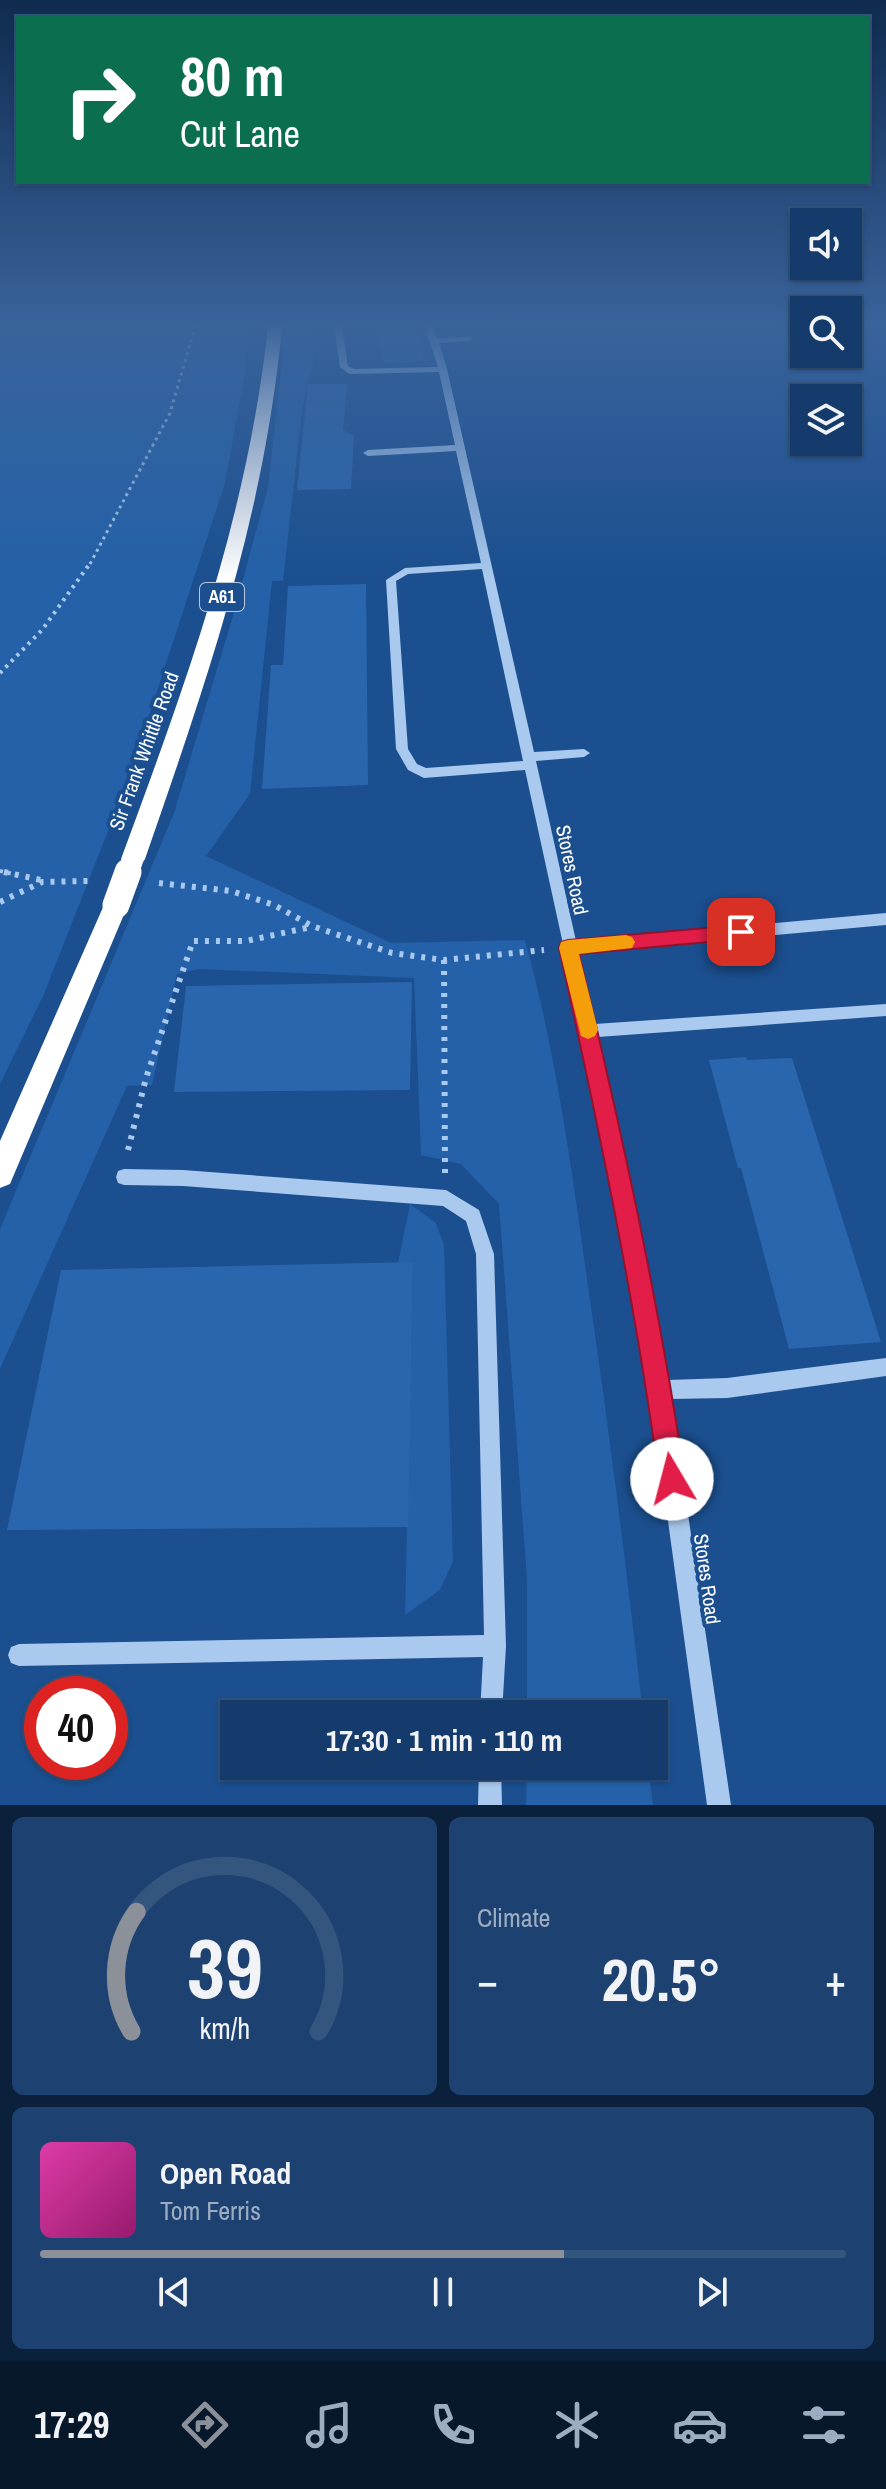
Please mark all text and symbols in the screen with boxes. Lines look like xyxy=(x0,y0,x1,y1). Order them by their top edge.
text: 80 m xyxy=(180,38,285,113)
icon: right xyxy=(48,48,152,152)
text: Cut Lane xyxy=(180,110,300,158)
map controls xyxy=(790,208,862,456)
button: sound xyxy=(790,208,862,280)
button: search xyxy=(790,296,862,368)
button: layers xyxy=(790,384,862,456)
road number: A61 xyxy=(200,583,244,611)
street label: Sir Frank Whittle Road xyxy=(102,668,185,834)
street label: Stores Road xyxy=(550,822,595,917)
pin xyxy=(707,898,775,966)
icon: arrive xyxy=(719,910,763,954)
position arrow xyxy=(630,1437,714,1521)
street label: Stores Road xyxy=(688,1532,727,1626)
speed limit sign: 40 xyxy=(24,1676,128,1780)
text: 17:30 · 1 min · 110 m xyxy=(326,1720,562,1760)
text: Climate xyxy=(477,1900,550,1935)
text: 39 xyxy=(187,1912,262,2024)
text: 20.5° xyxy=(602,1939,721,2020)
text: − xyxy=(477,1950,498,2010)
text: + xyxy=(825,1950,846,2010)
text: km/h xyxy=(199,2009,250,2048)
text: Open Road xyxy=(160,2153,291,2193)
text: Tom Ferris xyxy=(160,2193,261,2228)
icon: previous xyxy=(152,2270,196,2314)
icon: pause xyxy=(421,2270,465,2314)
icon: next xyxy=(690,2270,734,2314)
icon: directions xyxy=(177,2397,233,2453)
icon: music xyxy=(301,2397,357,2453)
icon: phone xyxy=(425,2397,481,2453)
icon: climate xyxy=(549,2397,605,2453)
icon: car xyxy=(672,2397,728,2453)
icon: filters xyxy=(796,2397,852,2453)
text: 17:29 xyxy=(34,2401,109,2449)

